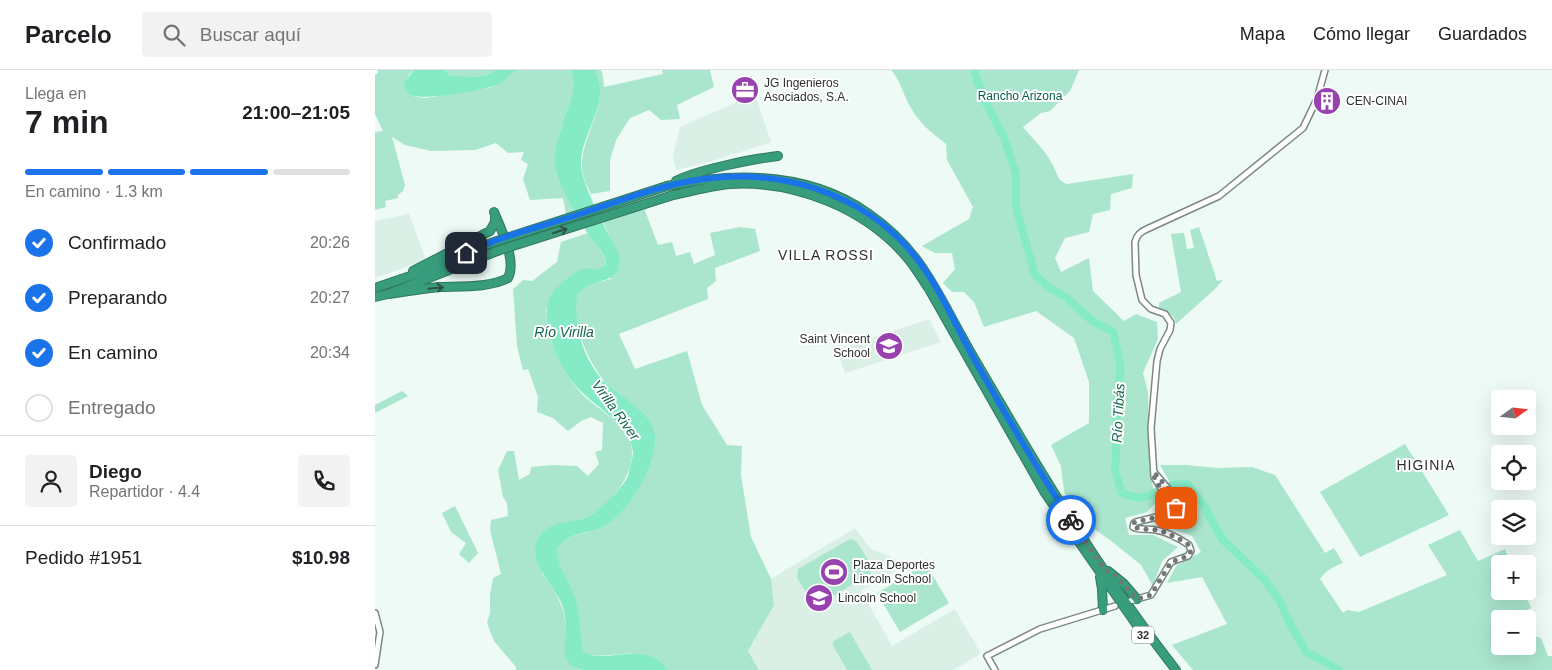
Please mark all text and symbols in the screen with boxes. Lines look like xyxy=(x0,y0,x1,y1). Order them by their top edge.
search box xyxy=(142,12,492,57)
text: Parcelo xyxy=(25,21,112,48)
icon: search xyxy=(160,21,188,49)
text: Buscar aquí xyxy=(200,24,301,45)
text: Mapa xyxy=(1240,24,1285,44)
text: Cómo llegar xyxy=(1313,24,1410,44)
text: Guardados xyxy=(1438,24,1527,44)
office icon: JG Ingenieros Asociados, S.A. xyxy=(730,75,760,105)
place label: JG Ingenieros Asociados, S.A. xyxy=(764,76,849,104)
text: Llega en xyxy=(25,85,86,102)
building icon: CEN-CINAI xyxy=(1312,86,1342,116)
park label: Rancho Arizona xyxy=(978,89,1063,103)
place label: CEN-CINAI xyxy=(1346,94,1407,108)
text: 21:00–21:05 xyxy=(242,102,350,123)
text: 7 min xyxy=(25,104,109,140)
text: En camino · 1.3 km xyxy=(25,183,163,200)
one-way arrow xyxy=(552,226,567,235)
icon: check xyxy=(25,229,53,257)
text: Confirmado xyxy=(68,232,166,253)
pin xyxy=(445,232,487,274)
text: 20:26 xyxy=(310,234,350,251)
icon: home xyxy=(452,239,480,267)
district label: VILLA ROSSI xyxy=(778,247,874,263)
one-way arrow xyxy=(428,283,444,293)
icon: check xyxy=(25,284,53,312)
text: Preparando xyxy=(68,287,167,308)
text: 20:27 xyxy=(310,289,350,306)
water label: Río Virilla xyxy=(534,324,594,340)
school or university icon: Saint Vincent School xyxy=(874,331,904,361)
place label: Saint Vincent School xyxy=(800,332,871,360)
icon: check xyxy=(25,339,53,367)
text: En camino xyxy=(68,342,158,363)
text: 20:34 xyxy=(310,344,350,361)
water label: Virilla River xyxy=(589,377,644,444)
water label: Río Tibás xyxy=(1108,383,1128,443)
north arrow xyxy=(1491,390,1536,435)
map controls xyxy=(1491,390,1536,655)
text: Entregado xyxy=(68,397,156,418)
button: locate xyxy=(1491,445,1536,490)
button: person xyxy=(25,455,77,507)
button: phone xyxy=(298,455,350,507)
district label: HIGINIA xyxy=(1396,457,1456,473)
text: Diego xyxy=(89,461,142,482)
text: Repartidor · 4.4 xyxy=(89,483,200,500)
pin xyxy=(1155,487,1197,529)
icon: bag xyxy=(1162,494,1190,522)
courier xyxy=(1046,495,1096,545)
button: layers xyxy=(1491,500,1536,545)
icon: bike xyxy=(1057,506,1085,534)
text: Pedido #1951 xyxy=(25,547,142,568)
text: $10.98 xyxy=(292,547,350,568)
button: + xyxy=(1491,555,1536,600)
sports icon: Plaza Deportes Lincoln School xyxy=(819,557,849,587)
place label: Plaza Deportes Lincoln School xyxy=(853,558,935,586)
school or university icon: Lincoln School xyxy=(804,583,834,613)
place label: Lincoln School xyxy=(838,591,916,605)
button: − xyxy=(1491,610,1536,655)
road number: 32 xyxy=(1132,626,1154,644)

